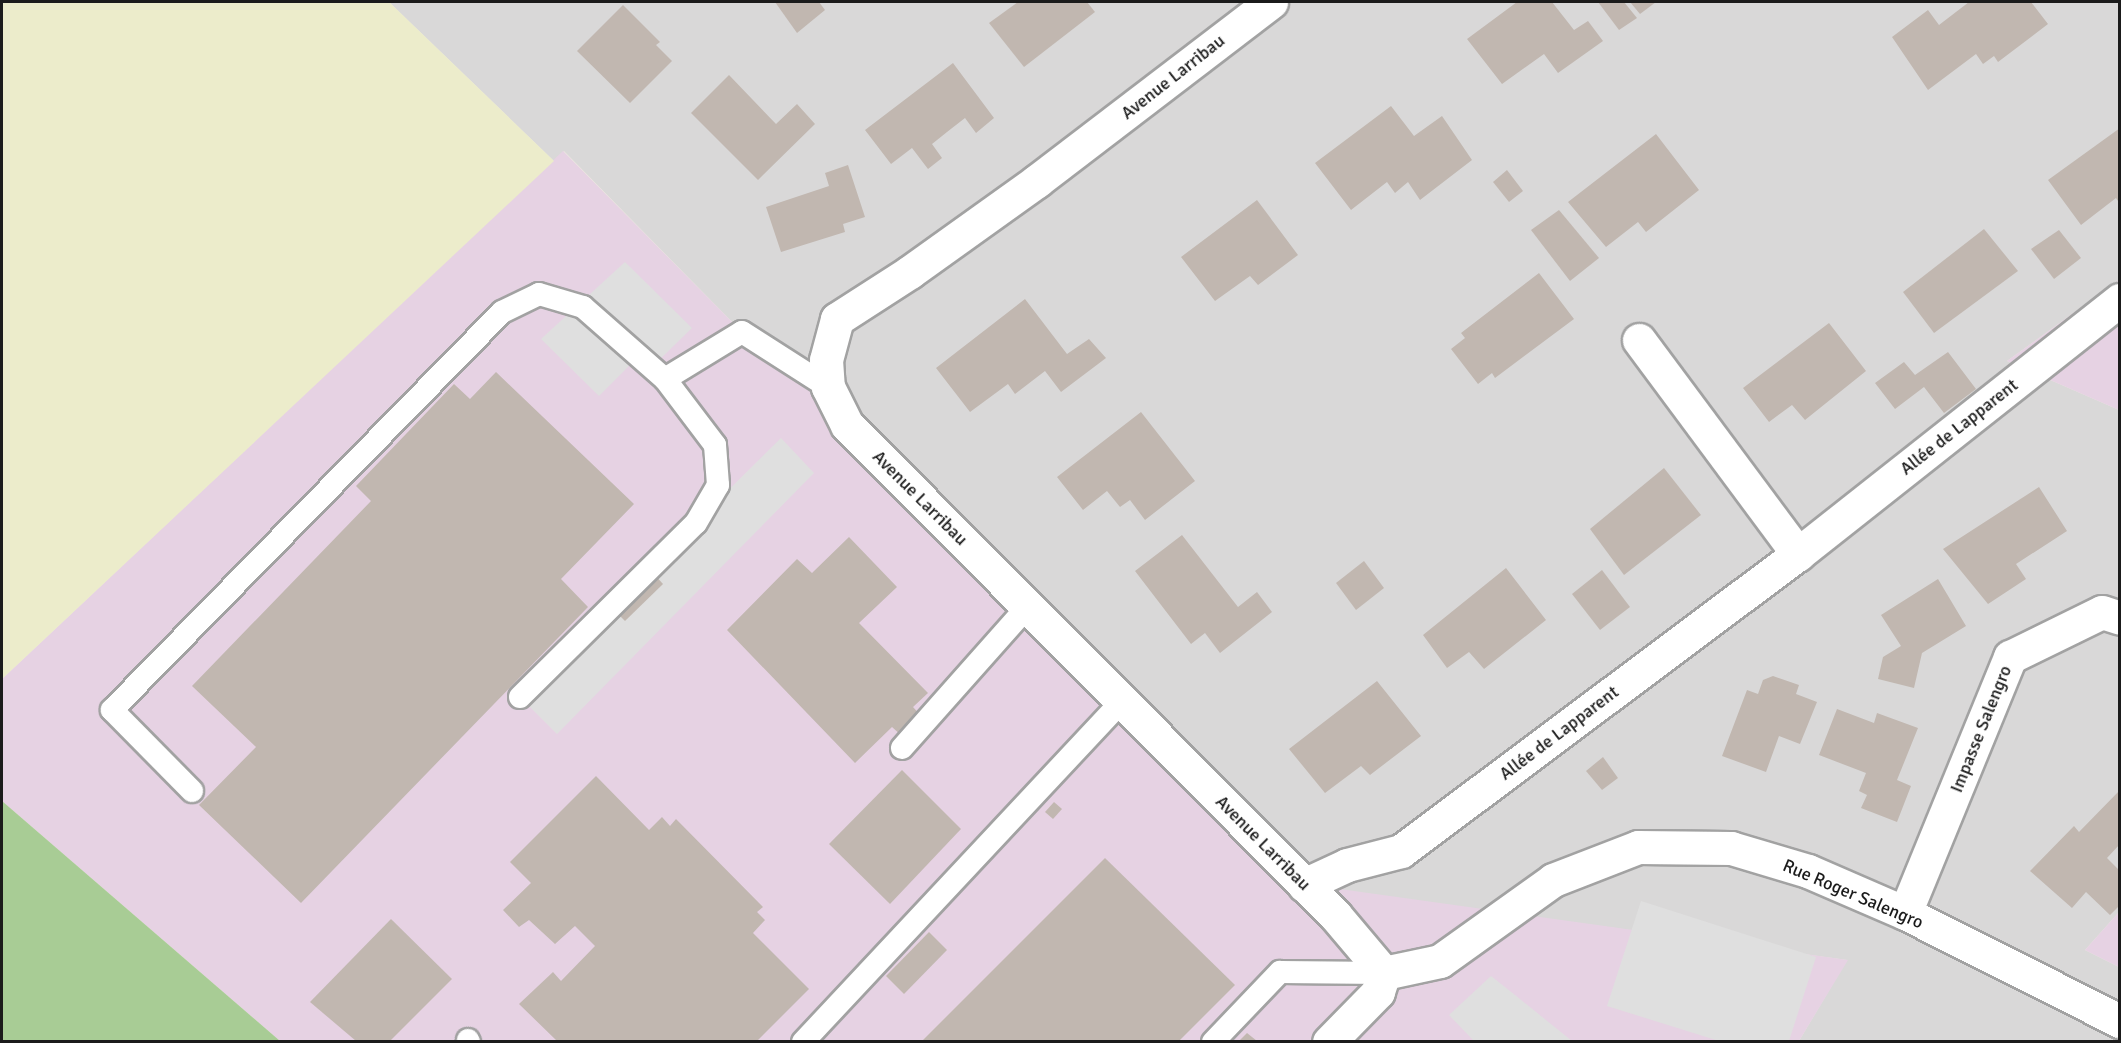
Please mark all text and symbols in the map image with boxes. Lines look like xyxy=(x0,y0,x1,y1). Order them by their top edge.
street label: Avenue Larribau xyxy=(1117,30,1229,124)
street label: Allée de Lapparent xyxy=(1896,374,2022,480)
street label: Avenue Larribau xyxy=(868,446,972,550)
street label: Impasse Salengro xyxy=(1946,662,2016,796)
street label: Allée de Lapparent xyxy=(1495,681,1623,785)
street label: Avenue Larribau xyxy=(1211,791,1315,895)
street label: Rue Roger Salengro xyxy=(1780,855,1926,933)

